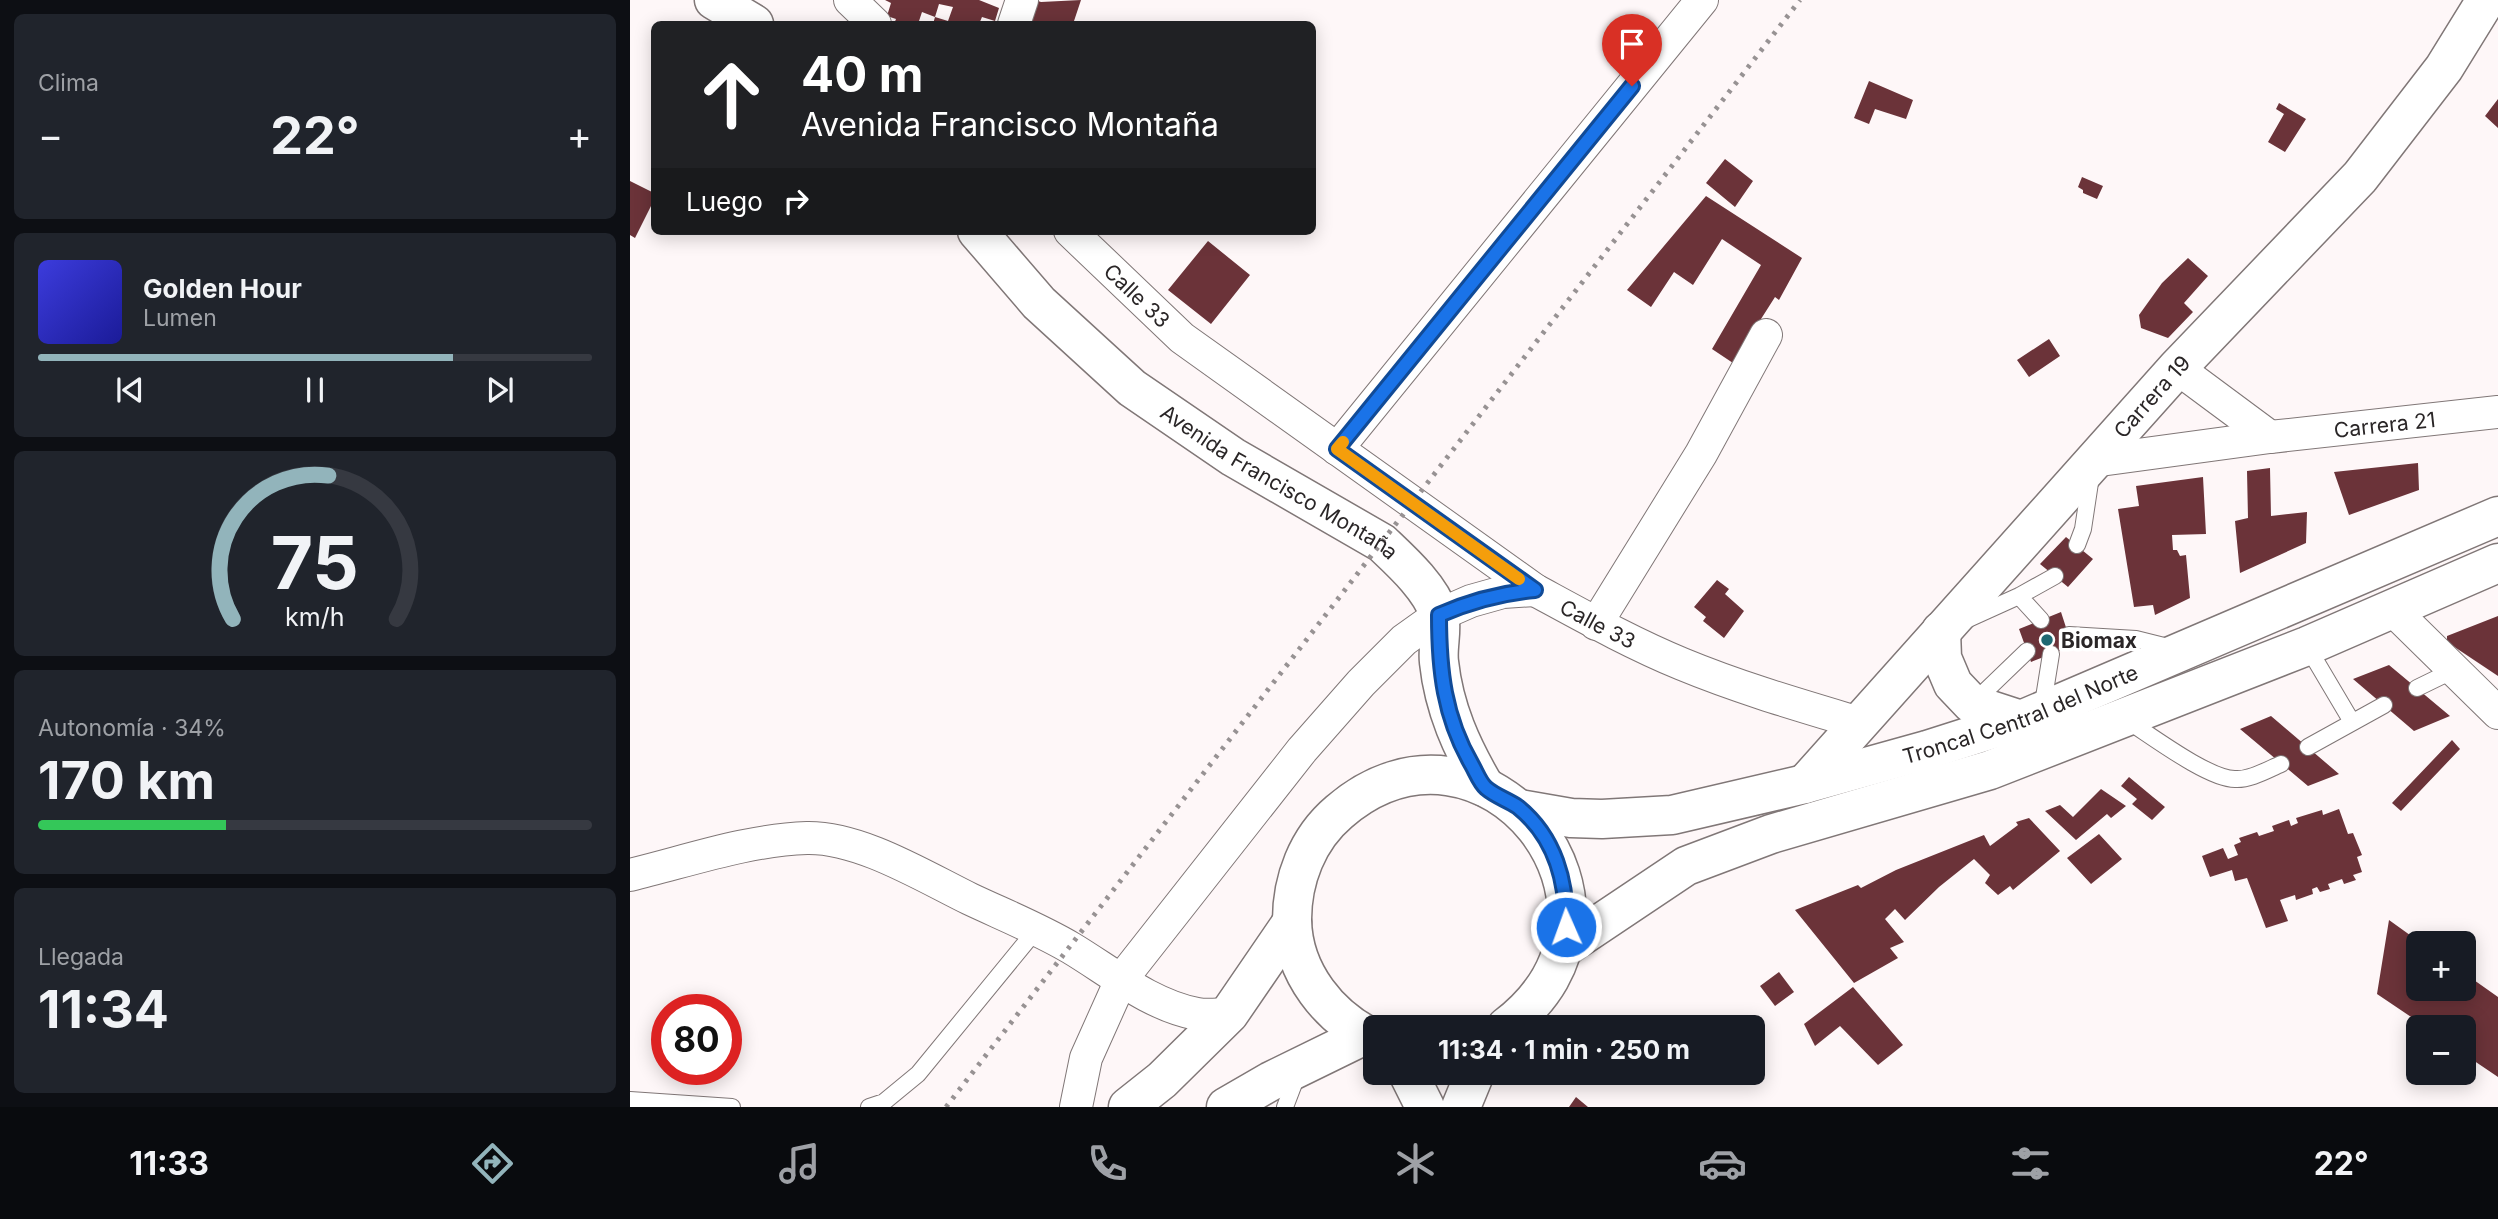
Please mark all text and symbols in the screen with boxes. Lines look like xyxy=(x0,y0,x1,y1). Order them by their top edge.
pin xyxy=(1602,14,1662,86)
icon: arrive xyxy=(1613,25,1651,63)
text: 40 m xyxy=(801,45,924,104)
icon: ahead xyxy=(686,49,777,140)
text: Clima xyxy=(38,69,99,97)
text: 22° xyxy=(270,104,360,167)
text: Avenida Francisco Montaña xyxy=(801,105,1219,144)
text: − xyxy=(38,112,63,158)
text: + xyxy=(567,112,592,158)
icon: right xyxy=(777,182,815,220)
text: Luego xyxy=(686,186,763,217)
street label: Calle 33 xyxy=(1099,258,1175,332)
text: Golden Hour xyxy=(143,273,302,304)
text: Lumen xyxy=(143,304,217,332)
street label: Carrera 19 xyxy=(2108,350,2195,443)
icon: previous xyxy=(111,371,149,409)
icon: pause xyxy=(296,371,334,409)
icon: next xyxy=(481,371,519,409)
street label: Avenida Francisco Montaña xyxy=(1156,399,1403,564)
street label: Carrera 21 xyxy=(2333,406,2437,442)
text: 75 xyxy=(271,519,359,608)
street label: Calle 33 xyxy=(1556,594,1640,654)
text: km/h xyxy=(285,602,345,632)
place label: Biomax xyxy=(2061,628,2137,653)
marker: Biomax xyxy=(2039,632,2055,648)
street label: Troncal Central del Norte xyxy=(1900,659,2142,769)
text: Autonomía · 34% xyxy=(38,714,226,742)
text: 170 km xyxy=(38,749,215,812)
position arrow xyxy=(1529,890,1603,964)
map controls xyxy=(2406,931,2476,1085)
button: + xyxy=(2406,931,2476,1001)
text: Llegada xyxy=(38,943,124,971)
text: 11:34 xyxy=(38,978,169,1041)
speed limit sign: 80 xyxy=(651,994,742,1085)
button: − xyxy=(2406,1015,2476,1085)
text: 11:34 · 1 min · 250 m xyxy=(1438,1034,1690,1065)
icon: directions xyxy=(468,1139,517,1188)
icon: music xyxy=(775,1139,824,1188)
icon: phone xyxy=(1083,1139,1132,1188)
icon: climate xyxy=(1391,1139,1440,1188)
icon: car xyxy=(1698,1139,1747,1188)
icon: filters xyxy=(2006,1139,2055,1188)
text: 11:33 xyxy=(129,1144,209,1183)
text: 22° xyxy=(2314,1144,2369,1183)

